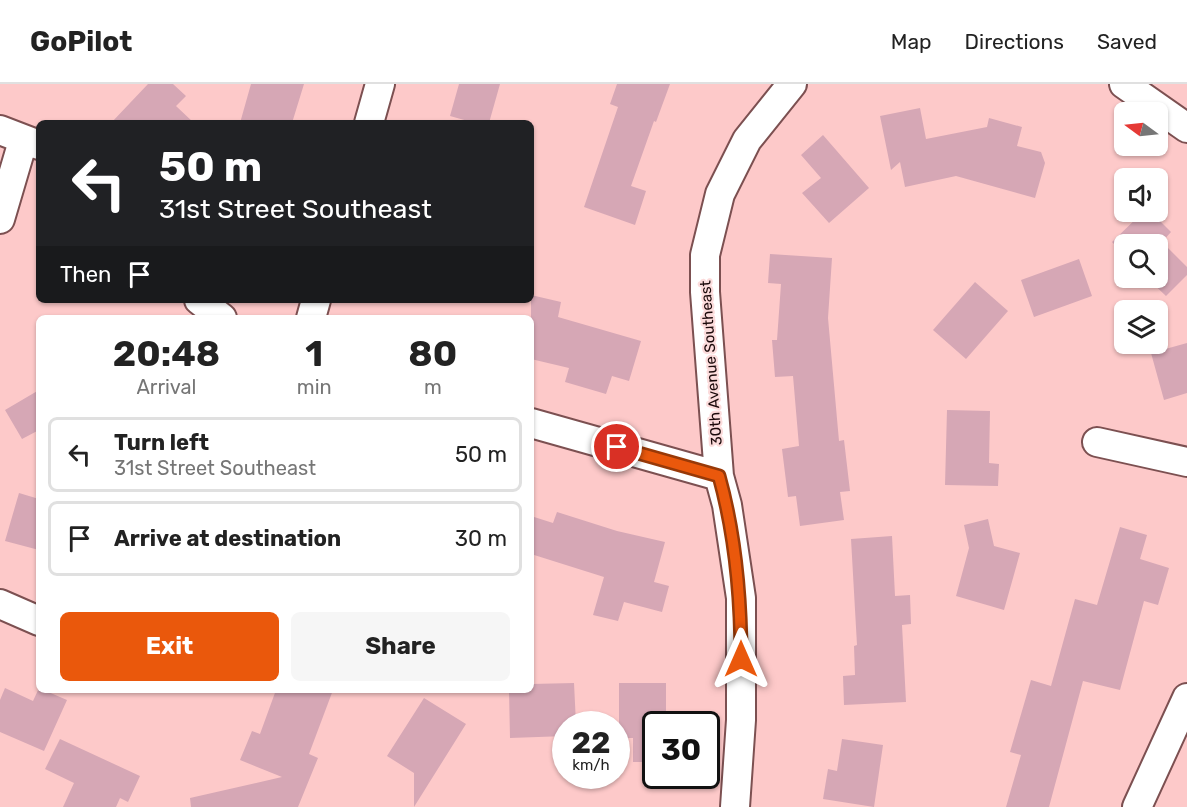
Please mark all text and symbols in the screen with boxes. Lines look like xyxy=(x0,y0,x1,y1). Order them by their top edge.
text: GoPilot xyxy=(30,25,132,58)
text: Map xyxy=(891,29,932,54)
text: Directions xyxy=(965,29,1064,54)
text: Saved xyxy=(1097,29,1157,54)
north arrow xyxy=(1114,102,1168,156)
map controls xyxy=(1114,102,1168,354)
text: 50 m xyxy=(159,142,262,192)
icon: left xyxy=(60,144,138,222)
button: sound xyxy=(1114,168,1168,222)
text: 31st Street Southeast xyxy=(159,193,432,225)
button: search xyxy=(1114,234,1168,288)
icon: arrive xyxy=(123,258,156,291)
text: Then xyxy=(60,261,111,288)
street label: 30th Avenue Southeast xyxy=(696,280,726,446)
button: layers xyxy=(1114,300,1168,354)
text: 20:48 xyxy=(113,332,220,375)
text: 1 xyxy=(305,332,323,375)
text: 80 xyxy=(408,332,457,375)
text: Arrival xyxy=(136,375,196,399)
text: min xyxy=(297,375,332,399)
text: m xyxy=(424,375,442,399)
pin xyxy=(591,421,642,472)
text: Turn left xyxy=(114,429,209,456)
icon: arrive xyxy=(600,430,633,463)
icon: left xyxy=(63,438,96,471)
text: 50 m xyxy=(455,441,507,468)
text: 31st Street Southeast xyxy=(114,456,316,480)
icon: arrive xyxy=(63,522,96,555)
text: Arrive at destination xyxy=(114,525,341,552)
text: 30 m xyxy=(455,525,507,552)
button: Exit xyxy=(60,612,279,681)
button: Share xyxy=(291,612,510,681)
position arrow xyxy=(709,627,773,691)
speed limit sign: 30 xyxy=(642,711,720,789)
text: 22 xyxy=(572,725,611,761)
text: km/h xyxy=(572,756,610,774)

